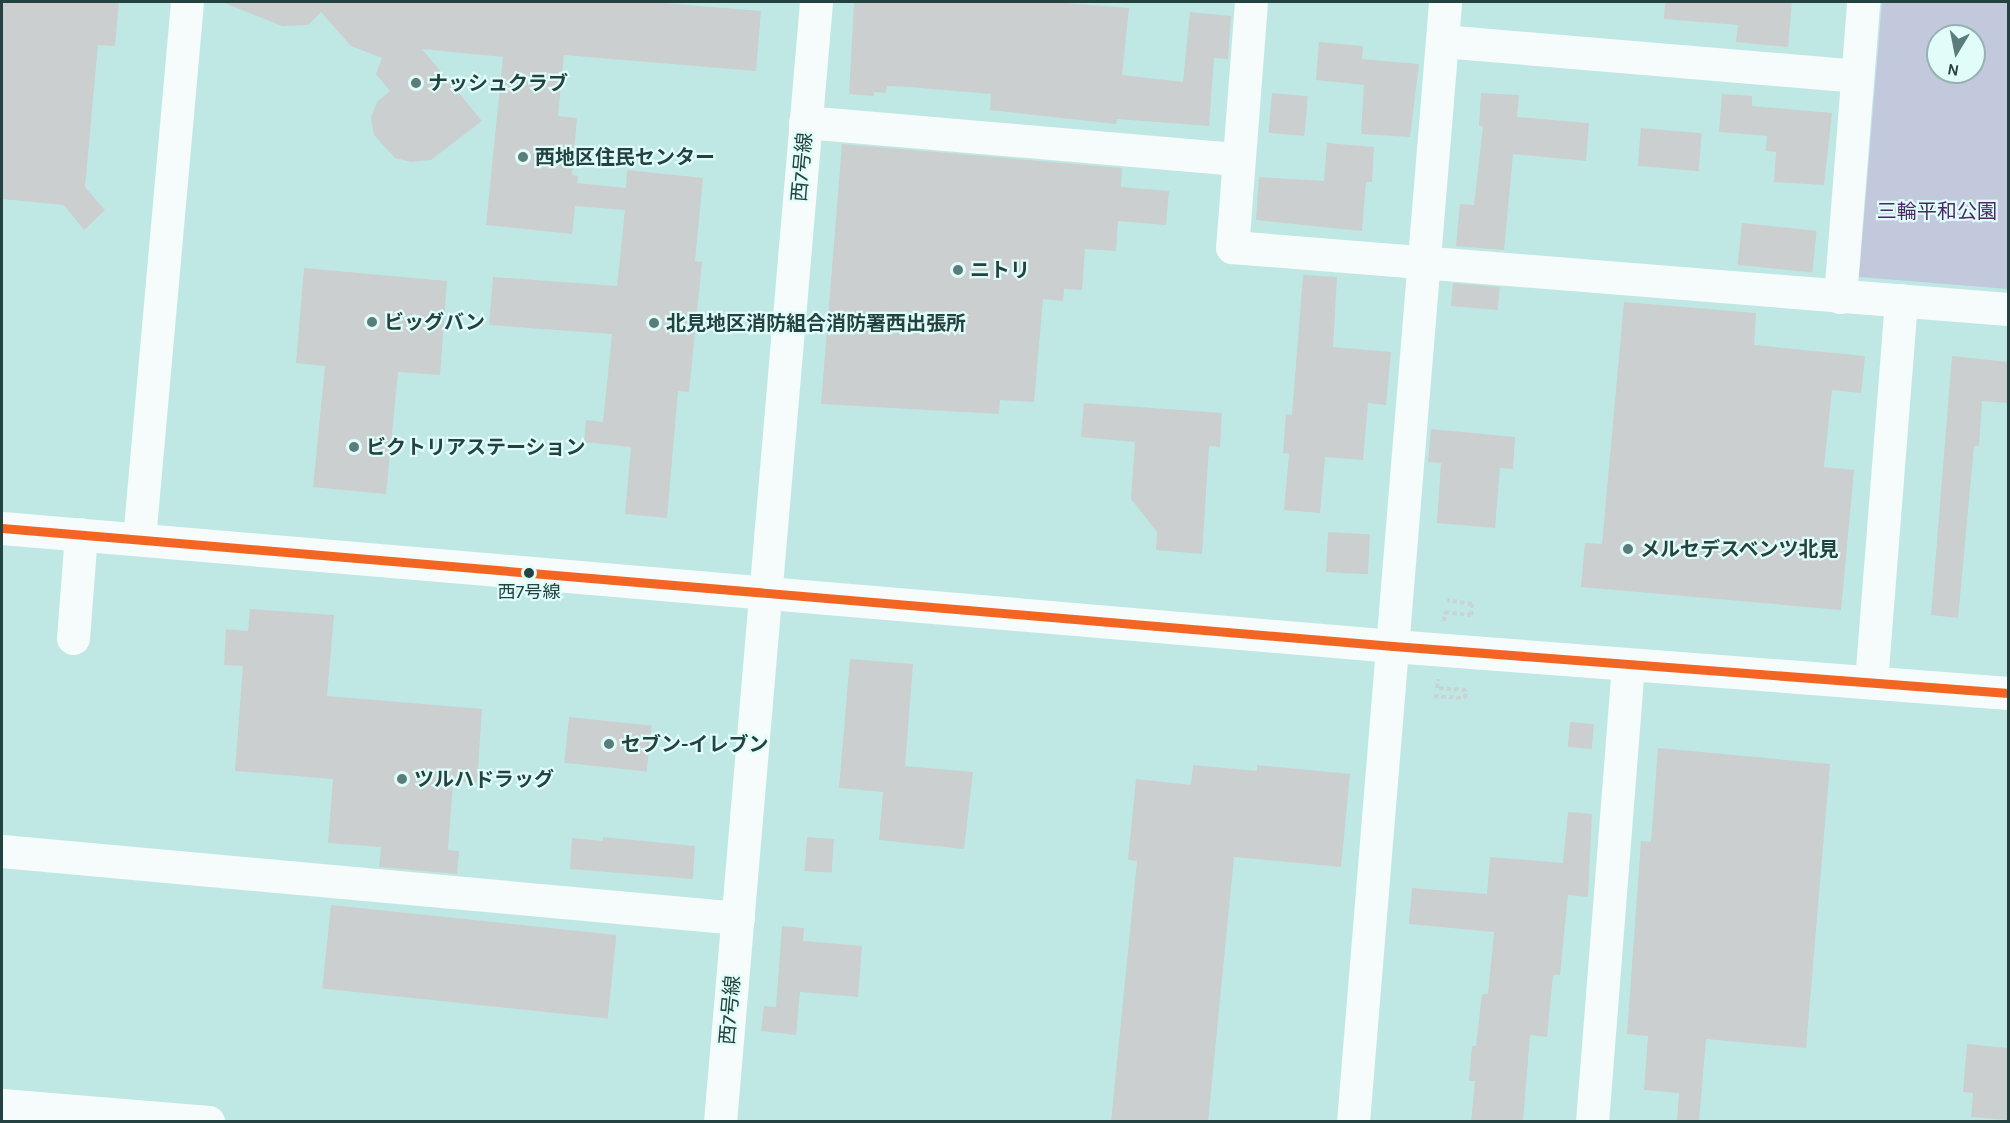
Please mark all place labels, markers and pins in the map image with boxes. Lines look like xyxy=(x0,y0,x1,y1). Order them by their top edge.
place label: ナッシュクラブ xyxy=(428,71,568,95)
marker: ナッシュクラブ xyxy=(409,76,423,90)
place label: 西地区住民センター xyxy=(535,145,715,169)
marker: 西地区住民センター xyxy=(516,150,530,164)
place label: ニトリ xyxy=(970,258,1030,282)
marker: ニトリ xyxy=(951,263,965,277)
place label: ビッグバン xyxy=(384,310,484,334)
place label: 北見地区消防組合消防署西出張所 xyxy=(666,311,966,335)
marker: ビッグバン xyxy=(365,315,379,329)
marker: 北見地区消防組合消防署西出張所 xyxy=(647,316,661,330)
place label: ビクトリアステーション xyxy=(366,435,586,459)
marker: ビクトリアステーション xyxy=(347,440,361,454)
place label: メルセデスベンツ北見 xyxy=(1640,537,1840,561)
marker: メルセデスベンツ北見 xyxy=(1621,542,1635,556)
marker: 西7号線 xyxy=(523,567,535,579)
place label: 西7号線 xyxy=(498,581,560,603)
place label: セブン-イレブン xyxy=(621,732,768,756)
marker: セブン-イレブン xyxy=(602,737,616,751)
place label: ツルハドラッグ xyxy=(414,767,554,791)
marker: ツルハドラッグ xyxy=(395,772,409,786)

